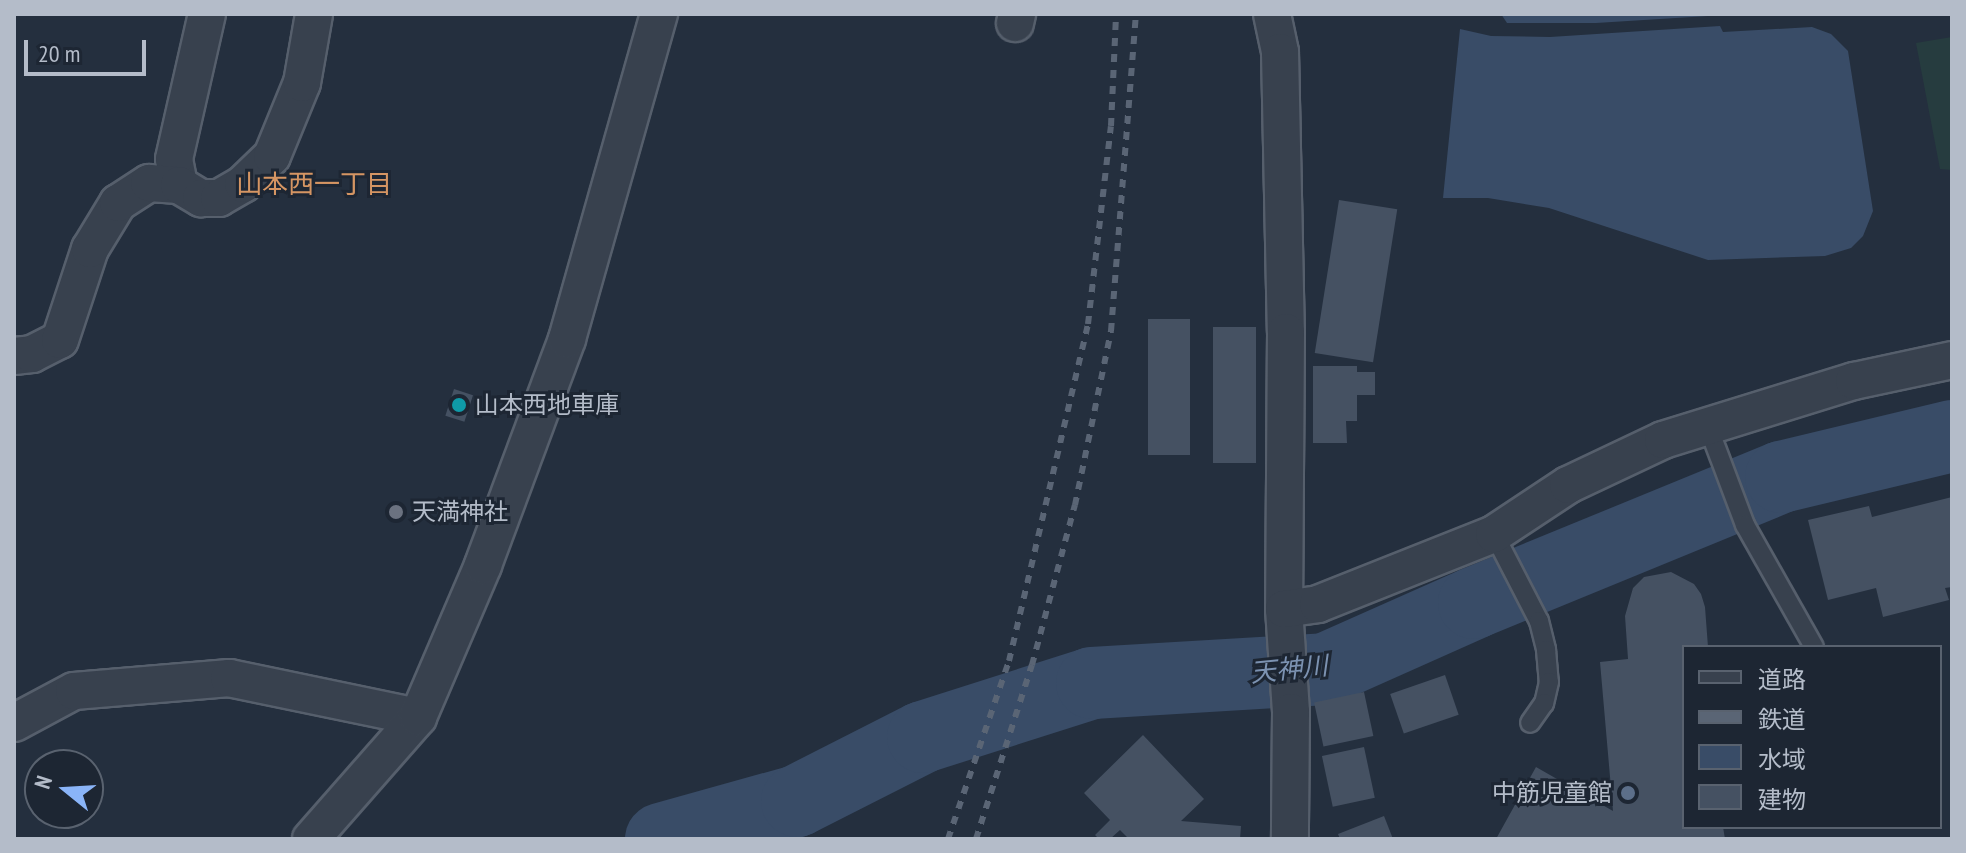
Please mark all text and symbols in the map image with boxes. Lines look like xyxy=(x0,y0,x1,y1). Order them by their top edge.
scale bar xyxy=(28,24,150,74)
text: 20 m xyxy=(38,38,80,69)
district label: 山本西一丁目 xyxy=(236,168,392,200)
place label: 山本西地車庫 xyxy=(475,391,619,419)
marker: 山本西地車庫 xyxy=(450,396,468,414)
place label: 天満神社 xyxy=(412,498,508,526)
marker: 天満神社 xyxy=(387,503,405,521)
legend xyxy=(1682,645,1942,829)
water label: 天神川 xyxy=(1249,649,1329,689)
text: 道路 xyxy=(1758,664,1806,695)
text: 鉄道 xyxy=(1758,704,1806,735)
text: 水域 xyxy=(1758,744,1806,775)
north arrow xyxy=(24,749,104,829)
text: N xyxy=(28,772,58,792)
place label: 中筋児童館 xyxy=(1492,779,1612,807)
marker: 中筋児童館 xyxy=(1619,784,1637,802)
text: 建物 xyxy=(1758,784,1806,815)

